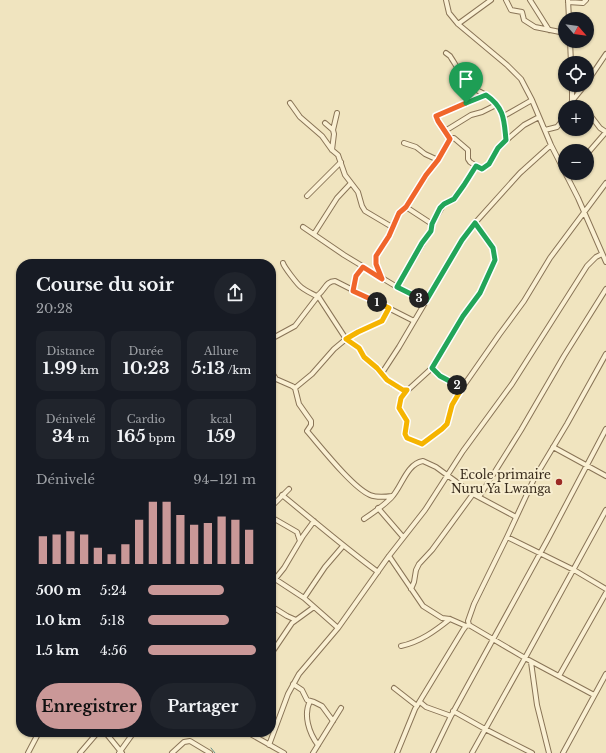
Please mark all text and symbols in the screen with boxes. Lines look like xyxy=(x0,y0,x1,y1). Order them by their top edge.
north arrow xyxy=(558,12,594,48)
map controls xyxy=(558,12,594,180)
button: locate xyxy=(558,56,594,92)
pin xyxy=(449,62,483,103)
icon: arrive xyxy=(455,68,477,90)
button: + xyxy=(558,100,594,136)
button: − xyxy=(558,144,594,180)
button: share xyxy=(214,272,256,314)
text: Course du soir xyxy=(36,274,174,296)
pin: 3 xyxy=(409,288,429,308)
text: 3 xyxy=(415,291,423,305)
pin: 1 xyxy=(367,292,387,312)
text: 1 xyxy=(375,295,379,309)
text: 20:28 xyxy=(36,300,73,317)
text: Distance xyxy=(46,344,95,358)
text: Durée xyxy=(129,344,163,358)
text: Allure xyxy=(204,344,239,358)
text: 1.99 xyxy=(42,358,77,379)
text: 10:23 xyxy=(123,358,169,379)
text: 5:13 xyxy=(192,358,225,379)
text: km xyxy=(77,363,99,377)
text: /km xyxy=(225,363,251,377)
pin: 2 xyxy=(447,375,467,395)
text: 2 xyxy=(453,378,461,392)
text: Dénivelé xyxy=(46,412,96,426)
text: Cardio xyxy=(127,412,165,426)
text: kcal xyxy=(210,412,232,426)
text: 34 xyxy=(52,426,74,447)
text: 165 xyxy=(117,426,146,447)
text: 159 xyxy=(207,426,236,447)
text: m xyxy=(74,431,89,445)
text: bpm xyxy=(146,431,175,445)
place label: Ecole primaire Nuru Ya Lwanga xyxy=(451,467,551,496)
text: Dénivelé xyxy=(36,471,95,488)
text: 94–121 m xyxy=(193,471,256,488)
marker: Ecole primaire Nuru Ya Lwanga xyxy=(554,477,564,487)
text: 500 m xyxy=(36,582,81,599)
text: 5:24 xyxy=(100,582,127,599)
text: 1.0 km xyxy=(36,612,81,629)
text: 5:18 xyxy=(100,612,125,629)
text: 1.5 km xyxy=(36,642,79,659)
text: 4:56 xyxy=(100,642,127,659)
button: Enregistrer xyxy=(36,683,142,729)
button: Partager xyxy=(150,683,256,729)

